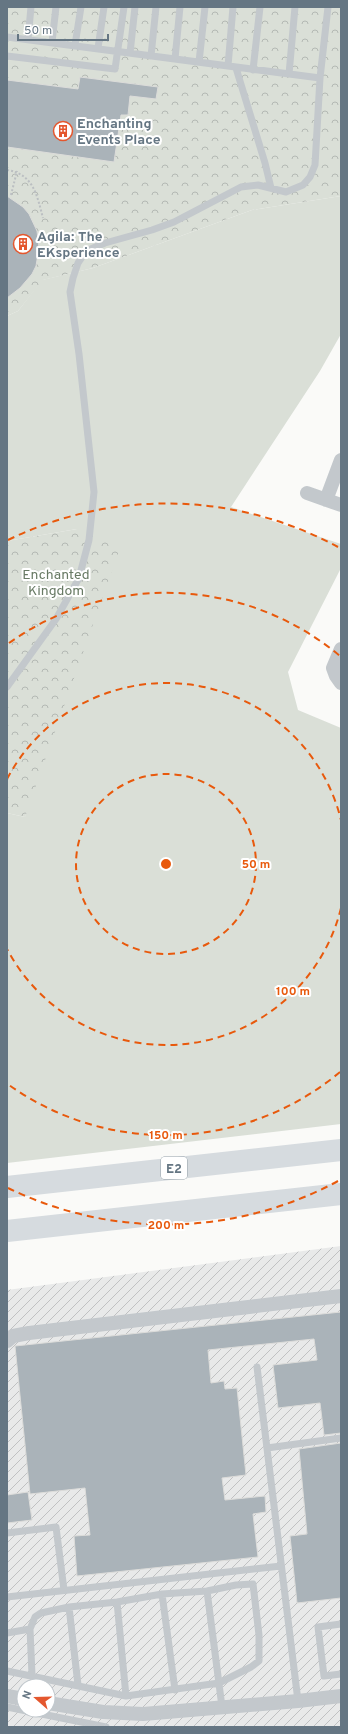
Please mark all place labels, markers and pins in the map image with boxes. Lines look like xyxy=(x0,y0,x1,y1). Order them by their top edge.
place label: Enchanting Events Place xyxy=(77,116,161,149)
building icon: Enchanting Events Place xyxy=(52,120,74,142)
place label: Agila: The EKsperience xyxy=(37,229,120,262)
building icon: Agila: The EKsperience xyxy=(12,233,34,255)
centre of rings xyxy=(159,857,173,871)

